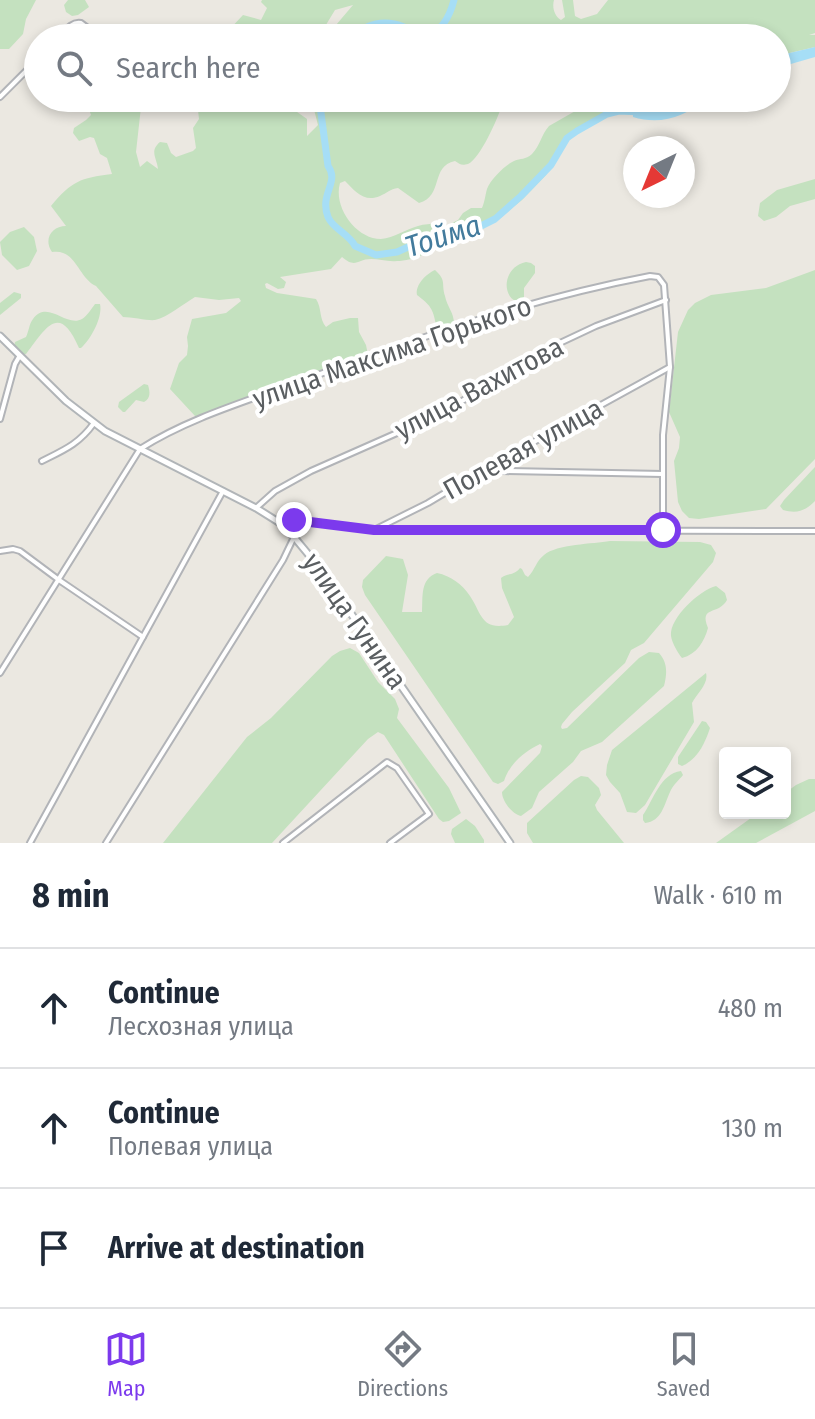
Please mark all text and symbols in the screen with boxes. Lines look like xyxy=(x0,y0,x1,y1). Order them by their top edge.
search box xyxy=(24,24,791,112)
icon: search xyxy=(52,46,96,90)
text: Search here xyxy=(116,50,261,86)
north arrow xyxy=(623,136,695,208)
water label: Тойма xyxy=(401,207,485,265)
street label: улица Максима Горького xyxy=(248,289,536,415)
street label: улица Вахитова xyxy=(389,330,569,446)
street label: Полевая улица xyxy=(437,391,609,507)
route end xyxy=(276,502,312,538)
route start xyxy=(645,512,681,548)
street label: улица Гунина xyxy=(296,547,414,695)
map controls xyxy=(719,747,791,819)
button: layers xyxy=(719,747,791,819)
text: 8 min xyxy=(32,875,110,916)
text: Walk · 610 m xyxy=(654,880,783,911)
text: Continue xyxy=(108,975,220,1011)
icon: ahead xyxy=(32,986,76,1030)
text: 480 m xyxy=(718,993,783,1024)
text: Лесхозная улица xyxy=(108,1011,294,1042)
text: Continue xyxy=(108,1095,220,1131)
icon: ahead xyxy=(32,1106,76,1150)
text: 130 m xyxy=(721,1113,783,1144)
text: Полевая улица xyxy=(108,1131,273,1162)
icon: arrive xyxy=(32,1226,76,1270)
text: Arrive at destination xyxy=(108,1230,365,1266)
tab: Map xyxy=(104,1327,148,1402)
tab: Directions xyxy=(357,1327,448,1402)
tab: Saved xyxy=(657,1327,711,1402)

